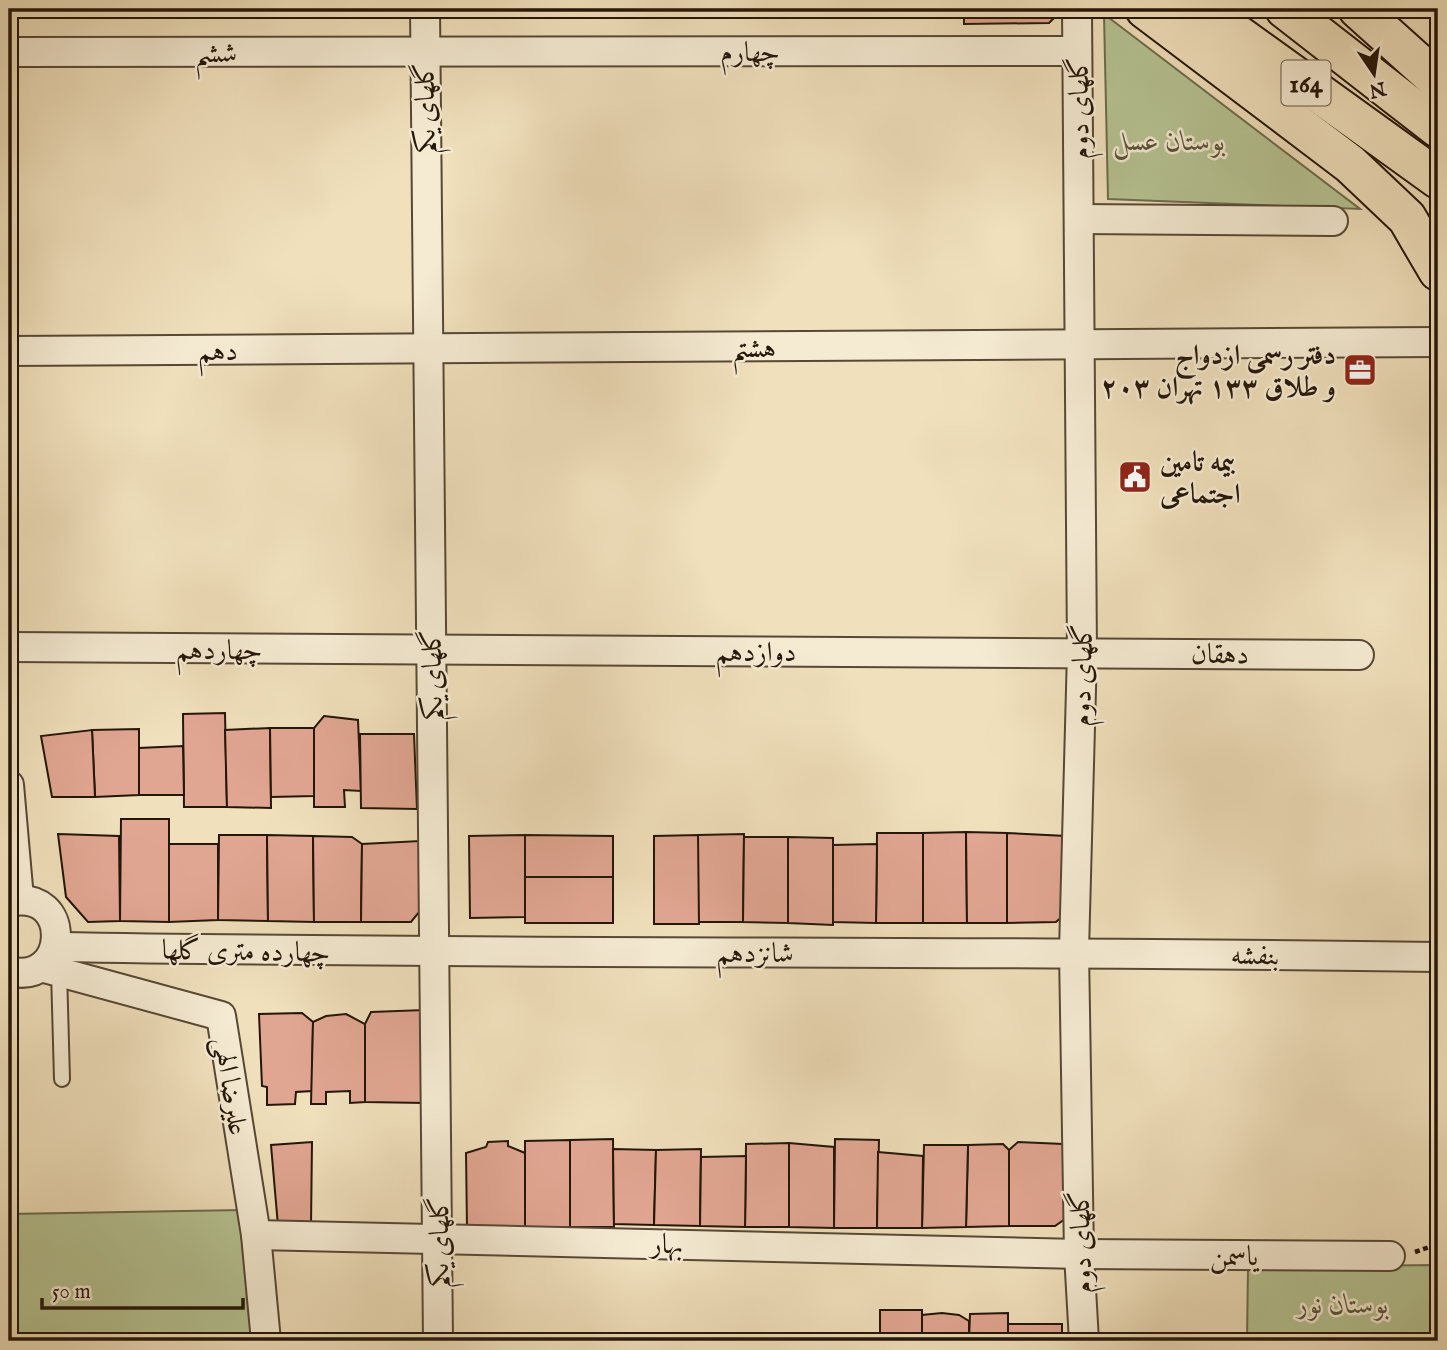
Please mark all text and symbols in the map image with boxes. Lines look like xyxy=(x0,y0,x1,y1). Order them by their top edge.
street label: چهارم xyxy=(720,36,780,76)
street label: ششم xyxy=(195,37,237,80)
north arrow xyxy=(1338,38,1408,108)
street label: گلهای دوم xyxy=(1061,56,1104,160)
road number: 164 xyxy=(1282,60,1330,106)
street label: گلهای یکم xyxy=(407,62,452,154)
text: N xyxy=(1366,75,1389,102)
park label: بوستان عسل xyxy=(1112,125,1226,160)
street label: هشتم xyxy=(732,332,776,375)
street label: دهم xyxy=(198,335,238,377)
place label: دفتر رسمی ازدواج ۲۰۳ و طلاق ۱۳۳ تهران xyxy=(1101,339,1336,406)
office icon: دفتر رسمی ازدواج ۲۰۳ و طلاق ۱۳۳ تهران xyxy=(1341,351,1379,389)
place label: بیمه تامین اجتماعی xyxy=(1159,446,1241,513)
public building icon: بیمه تامین اجتماعی xyxy=(1116,458,1154,496)
street label: گلهای دوم xyxy=(1064,623,1107,727)
street label: گلهای یکم xyxy=(414,629,459,721)
street label: چهاردهم xyxy=(176,634,262,676)
street label: دوازدهم xyxy=(716,636,796,678)
street label: دهقان xyxy=(1191,637,1249,674)
street label: چهارده متری گلها xyxy=(161,933,331,971)
street label: شانزدهم xyxy=(716,937,794,979)
street label: بنفشه xyxy=(1230,939,1280,974)
street label: علیرضا الهی xyxy=(204,1035,255,1138)
street label: گلهای دوم xyxy=(1062,1190,1107,1294)
street label: گلهای یکم xyxy=(422,1196,465,1288)
street label: بهار xyxy=(647,1227,684,1264)
street label: یاسمن xyxy=(1210,1240,1260,1275)
scale bar xyxy=(42,1266,243,1310)
text: 50 m xyxy=(52,1279,91,1306)
park label: بوستان نور xyxy=(1295,1288,1389,1323)

